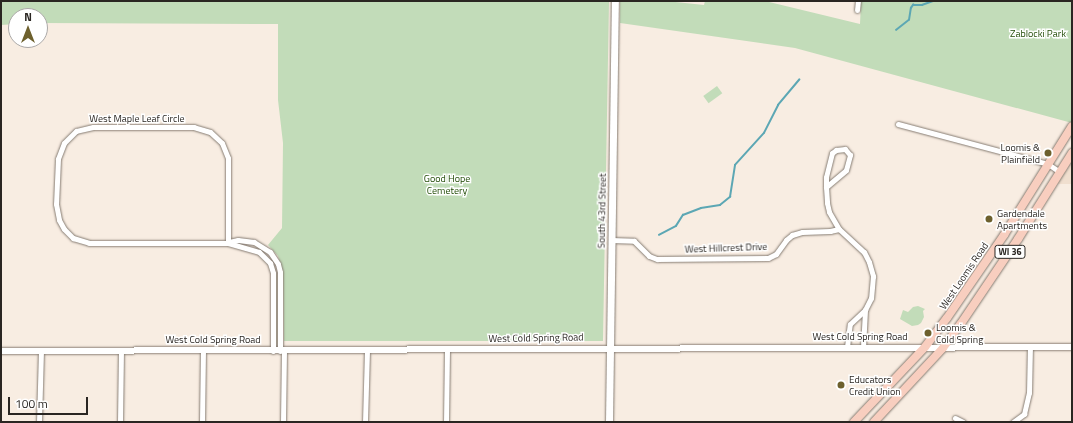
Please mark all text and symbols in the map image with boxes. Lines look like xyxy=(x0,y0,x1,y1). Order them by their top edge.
north arrow xyxy=(8,8,48,48)
text: N xyxy=(24,9,32,25)
park label: Zablocki Park xyxy=(1010,28,1066,40)
street label: West Maple Leaf Circle xyxy=(89,113,185,125)
place label: Loomis & Plainfield xyxy=(1000,141,1040,164)
marker: Loomis & Plainfield xyxy=(1043,148,1053,158)
park label: Good Hope Cemetery xyxy=(424,172,470,196)
street label: South 43rd Street xyxy=(595,173,609,249)
place label: Gardendale Apartments xyxy=(997,207,1047,230)
marker: Gardendale Apartments xyxy=(984,214,994,224)
street label: West Loomis Road xyxy=(937,240,991,312)
street label: West Hillcrest Drive xyxy=(685,241,767,255)
road number: WI 36 xyxy=(994,245,1026,259)
place label: Loomis & Cold Spring xyxy=(936,321,983,344)
marker: Loomis & Cold Spring xyxy=(923,328,933,338)
street label: West Cold Spring Road xyxy=(488,331,584,345)
street label: West Cold Spring Road xyxy=(812,331,908,343)
street label: West Cold Spring Road xyxy=(165,334,261,346)
place label: Educators Credit Union xyxy=(849,373,901,396)
marker: Educators Credit Union xyxy=(836,380,846,390)
scale bar xyxy=(10,389,90,415)
text: 100 m xyxy=(15,394,48,413)

